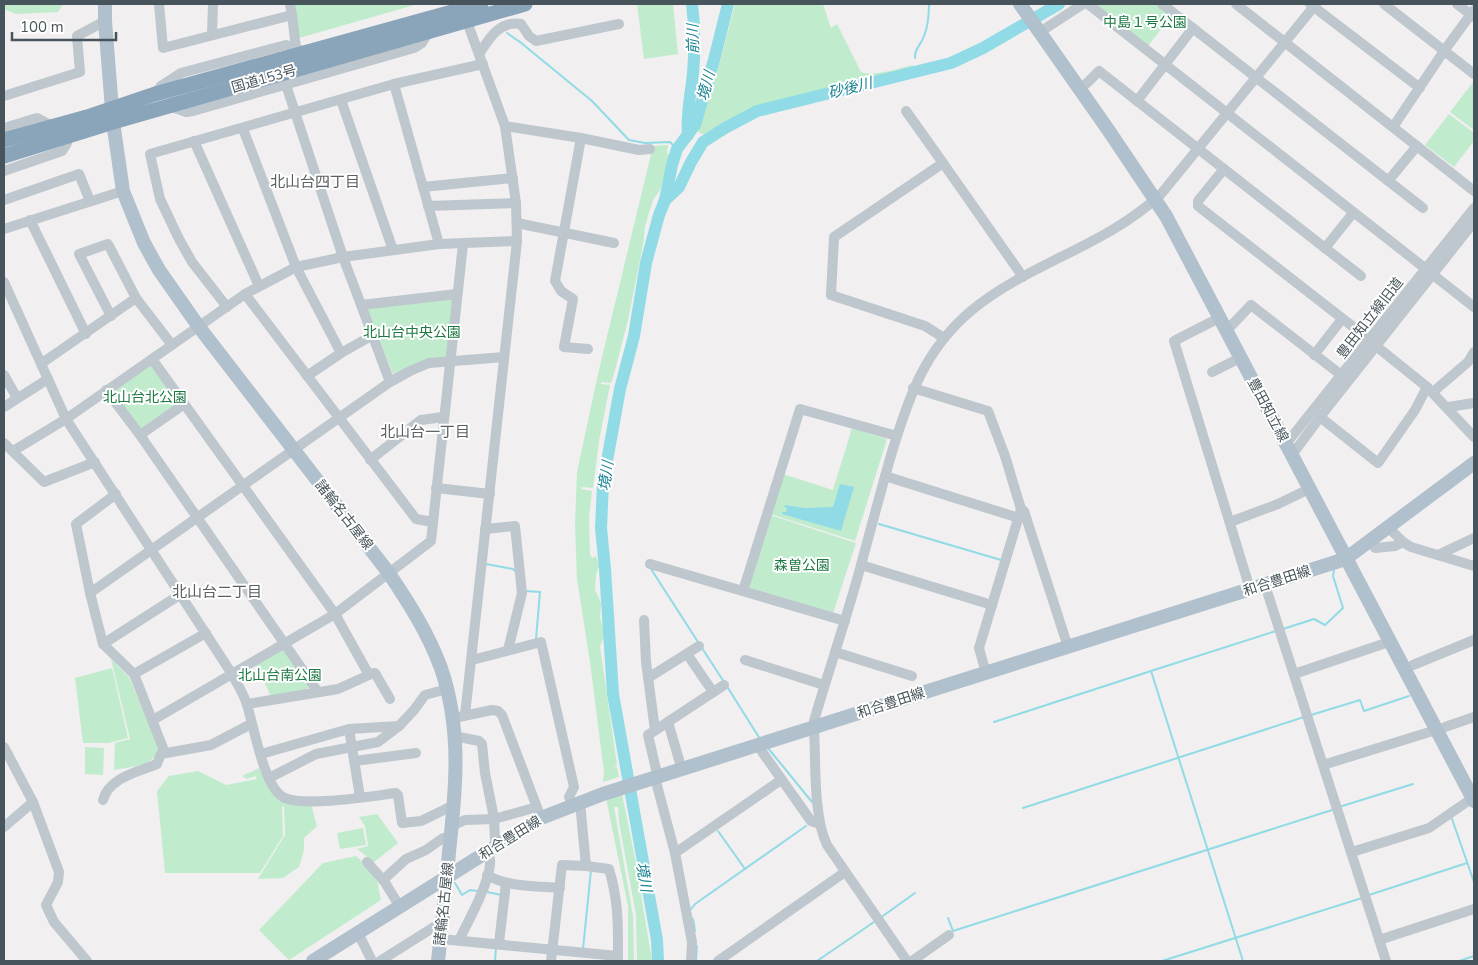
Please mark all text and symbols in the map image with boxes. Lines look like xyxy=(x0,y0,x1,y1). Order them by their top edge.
scale bar xyxy=(12,10,116,42)
park label: 中島１号公園 xyxy=(1103,13,1187,32)
text: 100 m xyxy=(20,17,64,37)
water label: 前川 xyxy=(683,22,703,54)
street label: 国道153号 xyxy=(229,61,299,97)
water label: 境川 xyxy=(692,67,720,103)
water label: 砂後川 xyxy=(826,72,876,103)
district label: 北山台四丁目 xyxy=(270,172,360,192)
street label: 豊田知立線旧道 xyxy=(1332,274,1408,362)
park label: 北山台中央公園 xyxy=(363,323,461,342)
street label: 豊田知立線 xyxy=(1243,375,1293,445)
park label: 北山台北公園 xyxy=(103,388,187,407)
district label: 北山台一丁目 xyxy=(380,422,470,442)
water label: 境川 xyxy=(594,458,618,492)
street label: 諸輪名古屋線 xyxy=(311,476,377,554)
park label: 森曽公園 xyxy=(774,556,830,575)
street label: 和合豊田線 xyxy=(1241,561,1313,601)
district label: 北山台二丁目 xyxy=(172,582,262,602)
park label: 北山台南公園 xyxy=(238,666,322,685)
street label: 和合豊田線 xyxy=(855,683,927,723)
street label: 和合豊田線 xyxy=(475,811,545,865)
water label: 境川 xyxy=(632,860,657,895)
street label: 諸輪名古屋線 xyxy=(430,861,458,947)

